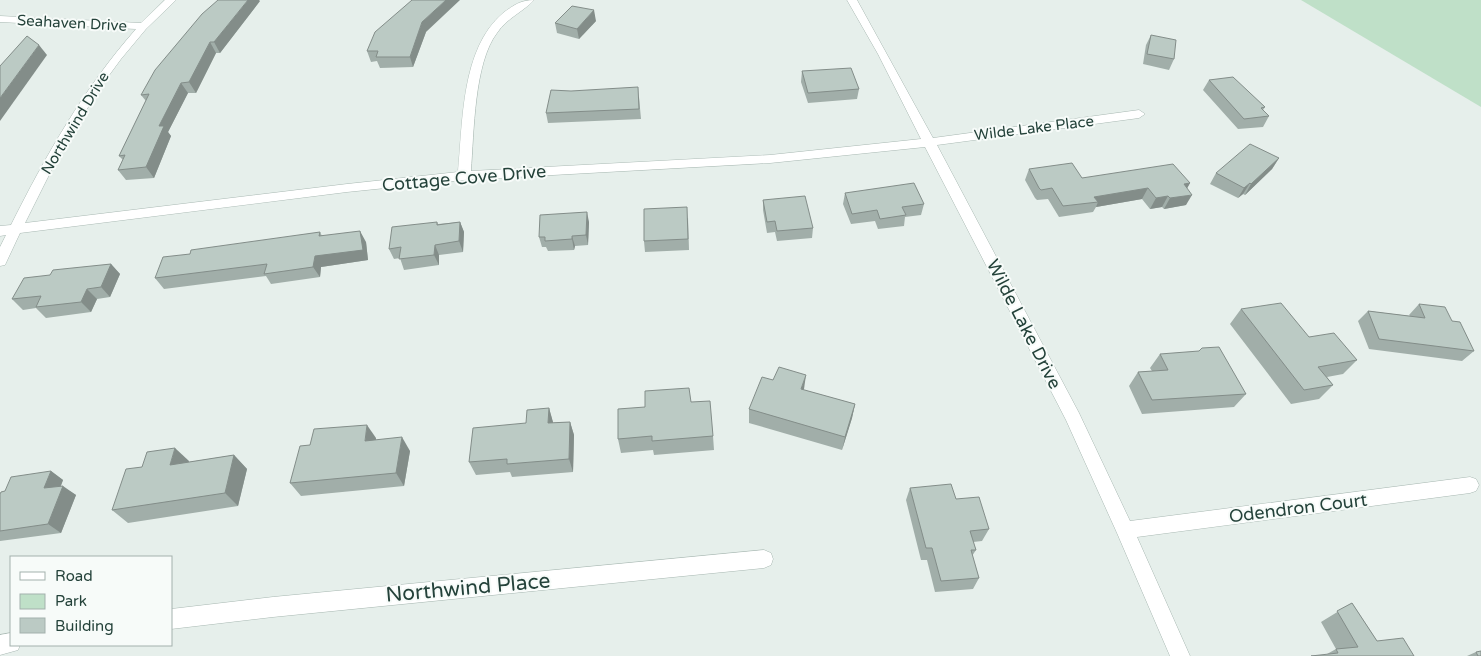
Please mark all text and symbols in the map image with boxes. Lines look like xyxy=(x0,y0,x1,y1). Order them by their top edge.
street label: Seahaven Drive xyxy=(17,11,127,35)
street label: Northwind Drive xyxy=(37,68,113,178)
street label: Wilde Lake Place xyxy=(973,112,1095,144)
street label: Cottage Cove Drive xyxy=(381,160,547,196)
street label: Wilde Lake Drive xyxy=(982,256,1066,392)
street label: Odendron Court xyxy=(1228,489,1369,527)
legend xyxy=(10,556,172,646)
text: Road xyxy=(55,567,93,585)
street label: Northwind Place xyxy=(385,568,552,608)
text: Park xyxy=(55,592,87,610)
text: Building xyxy=(55,617,114,635)

